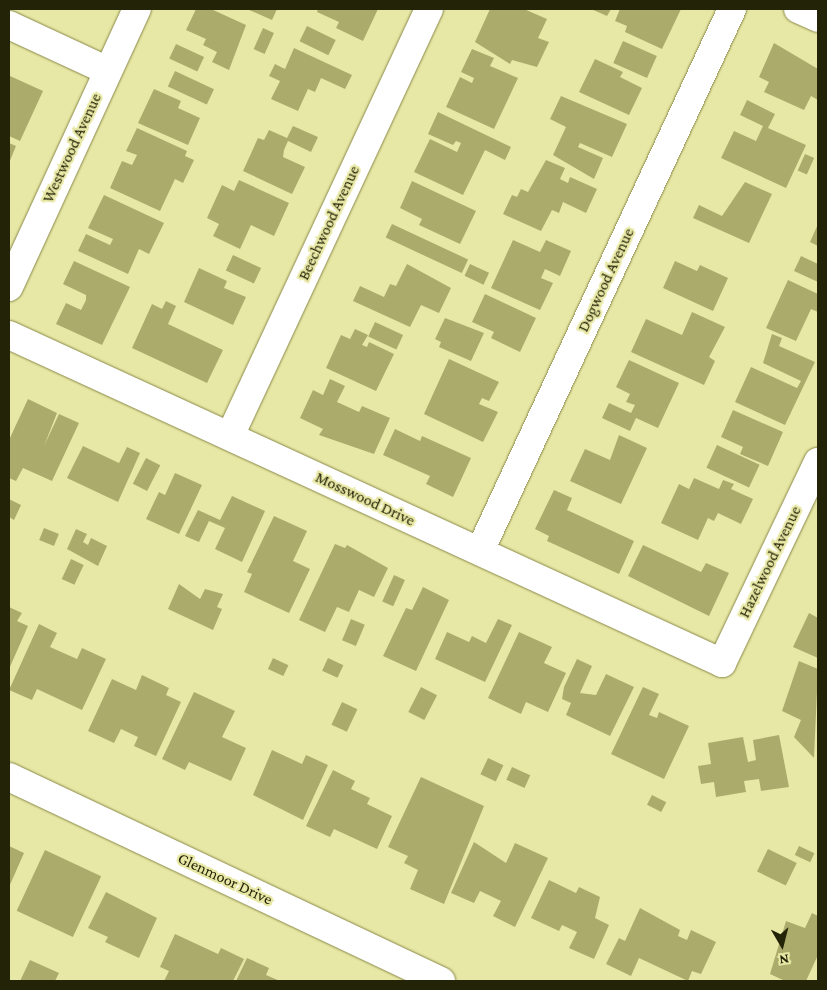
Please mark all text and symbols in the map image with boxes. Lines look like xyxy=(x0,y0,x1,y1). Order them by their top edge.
street label: Westwood Avenue xyxy=(38,90,106,206)
street label: Beechwood Avenue xyxy=(294,163,364,283)
street label: Dogwood Avenue xyxy=(574,225,638,335)
street label: Mosswood Drive xyxy=(312,468,418,530)
street label: Hazelwood Avenue xyxy=(735,503,805,621)
street label: Glenmoor Drive xyxy=(175,849,275,909)
north arrow xyxy=(757,920,807,970)
text: N xyxy=(778,951,790,968)

